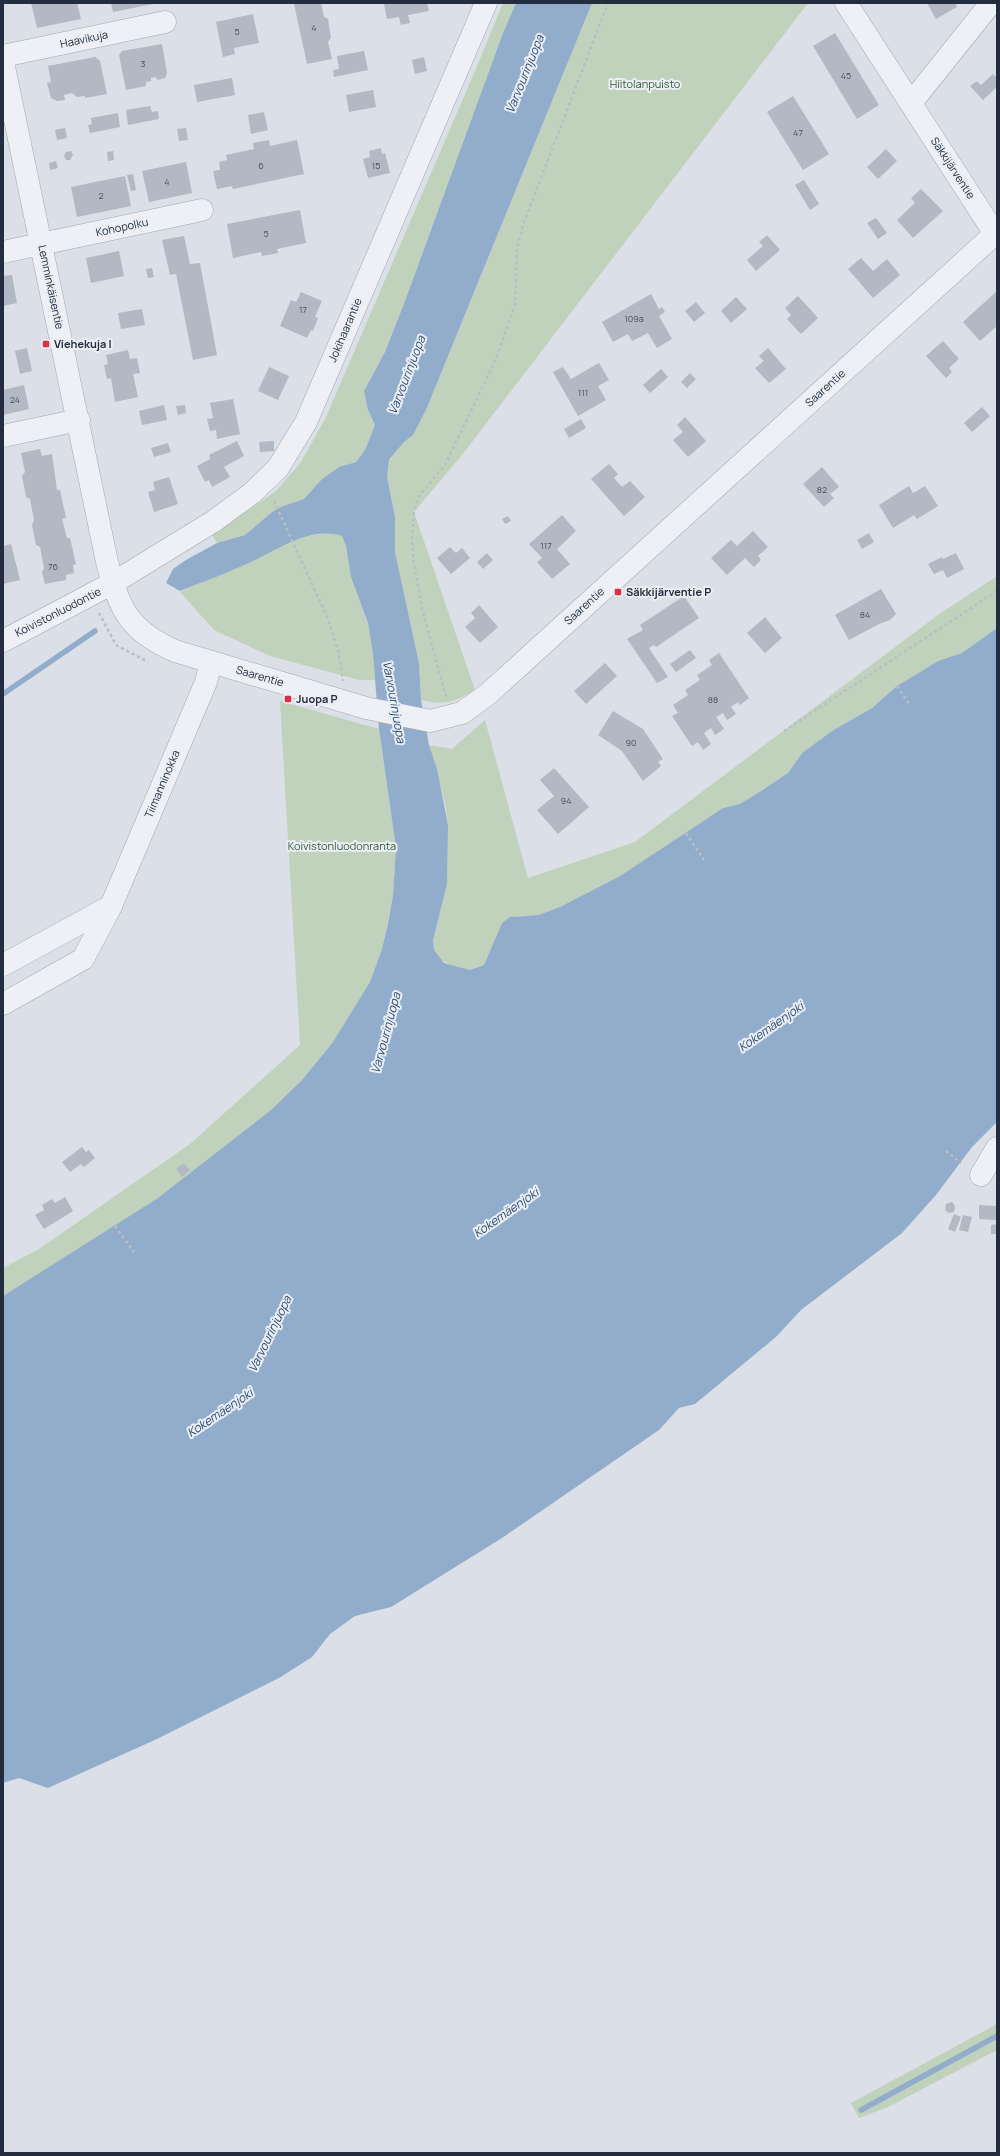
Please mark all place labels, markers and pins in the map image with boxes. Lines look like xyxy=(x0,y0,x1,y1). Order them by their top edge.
place label: Viehekuja I xyxy=(54,336,112,351)
marker: Viehekuja I xyxy=(41,339,51,349)
place label: Säkkijärventie P xyxy=(626,584,711,599)
marker: Säkkijärventie P xyxy=(613,587,623,597)
place label: Juopa P xyxy=(296,691,338,706)
marker: Juopa P xyxy=(283,694,293,704)

